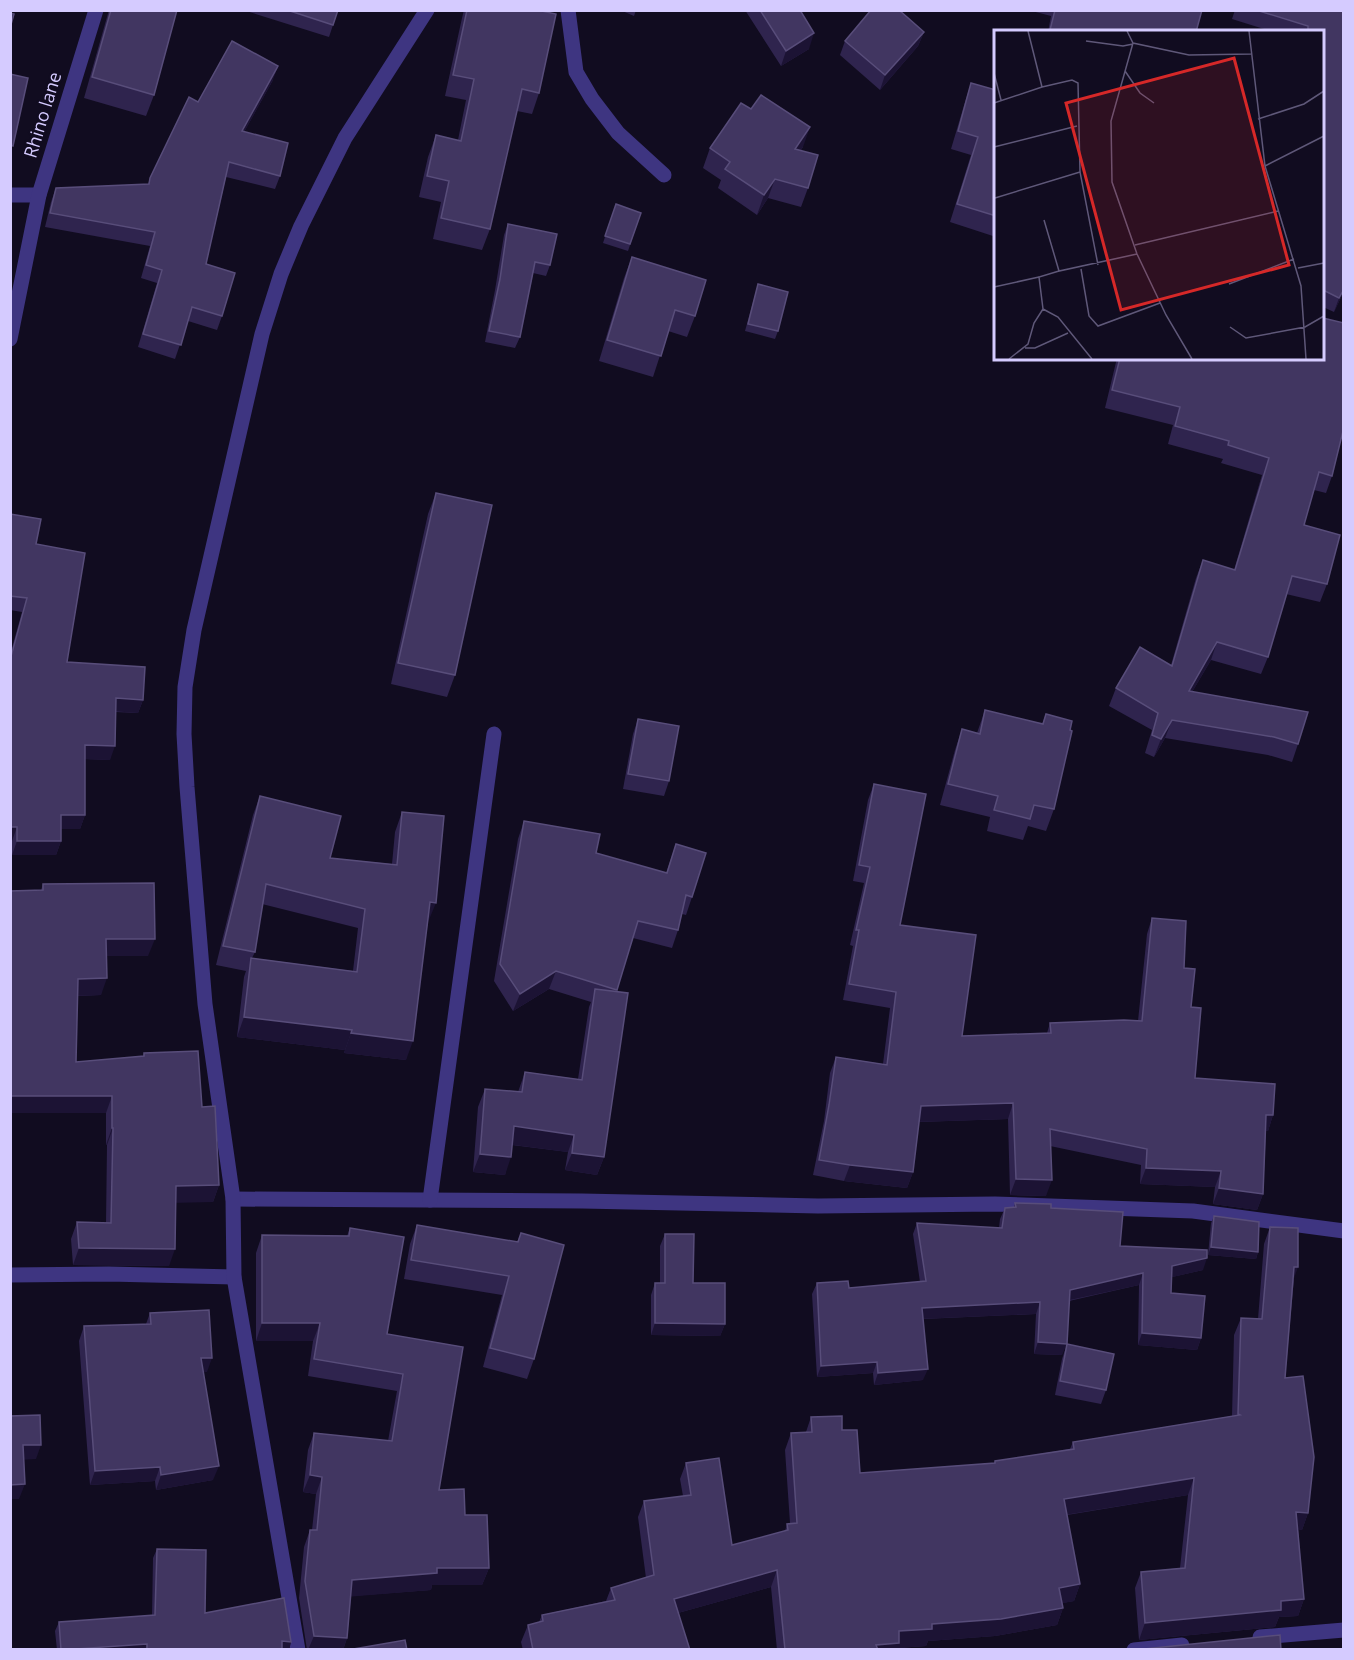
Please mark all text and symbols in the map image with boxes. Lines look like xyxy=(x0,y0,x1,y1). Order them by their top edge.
inset map xyxy=(994,30,1324,360)
street label: Rhino lane xyxy=(18,69,67,161)

